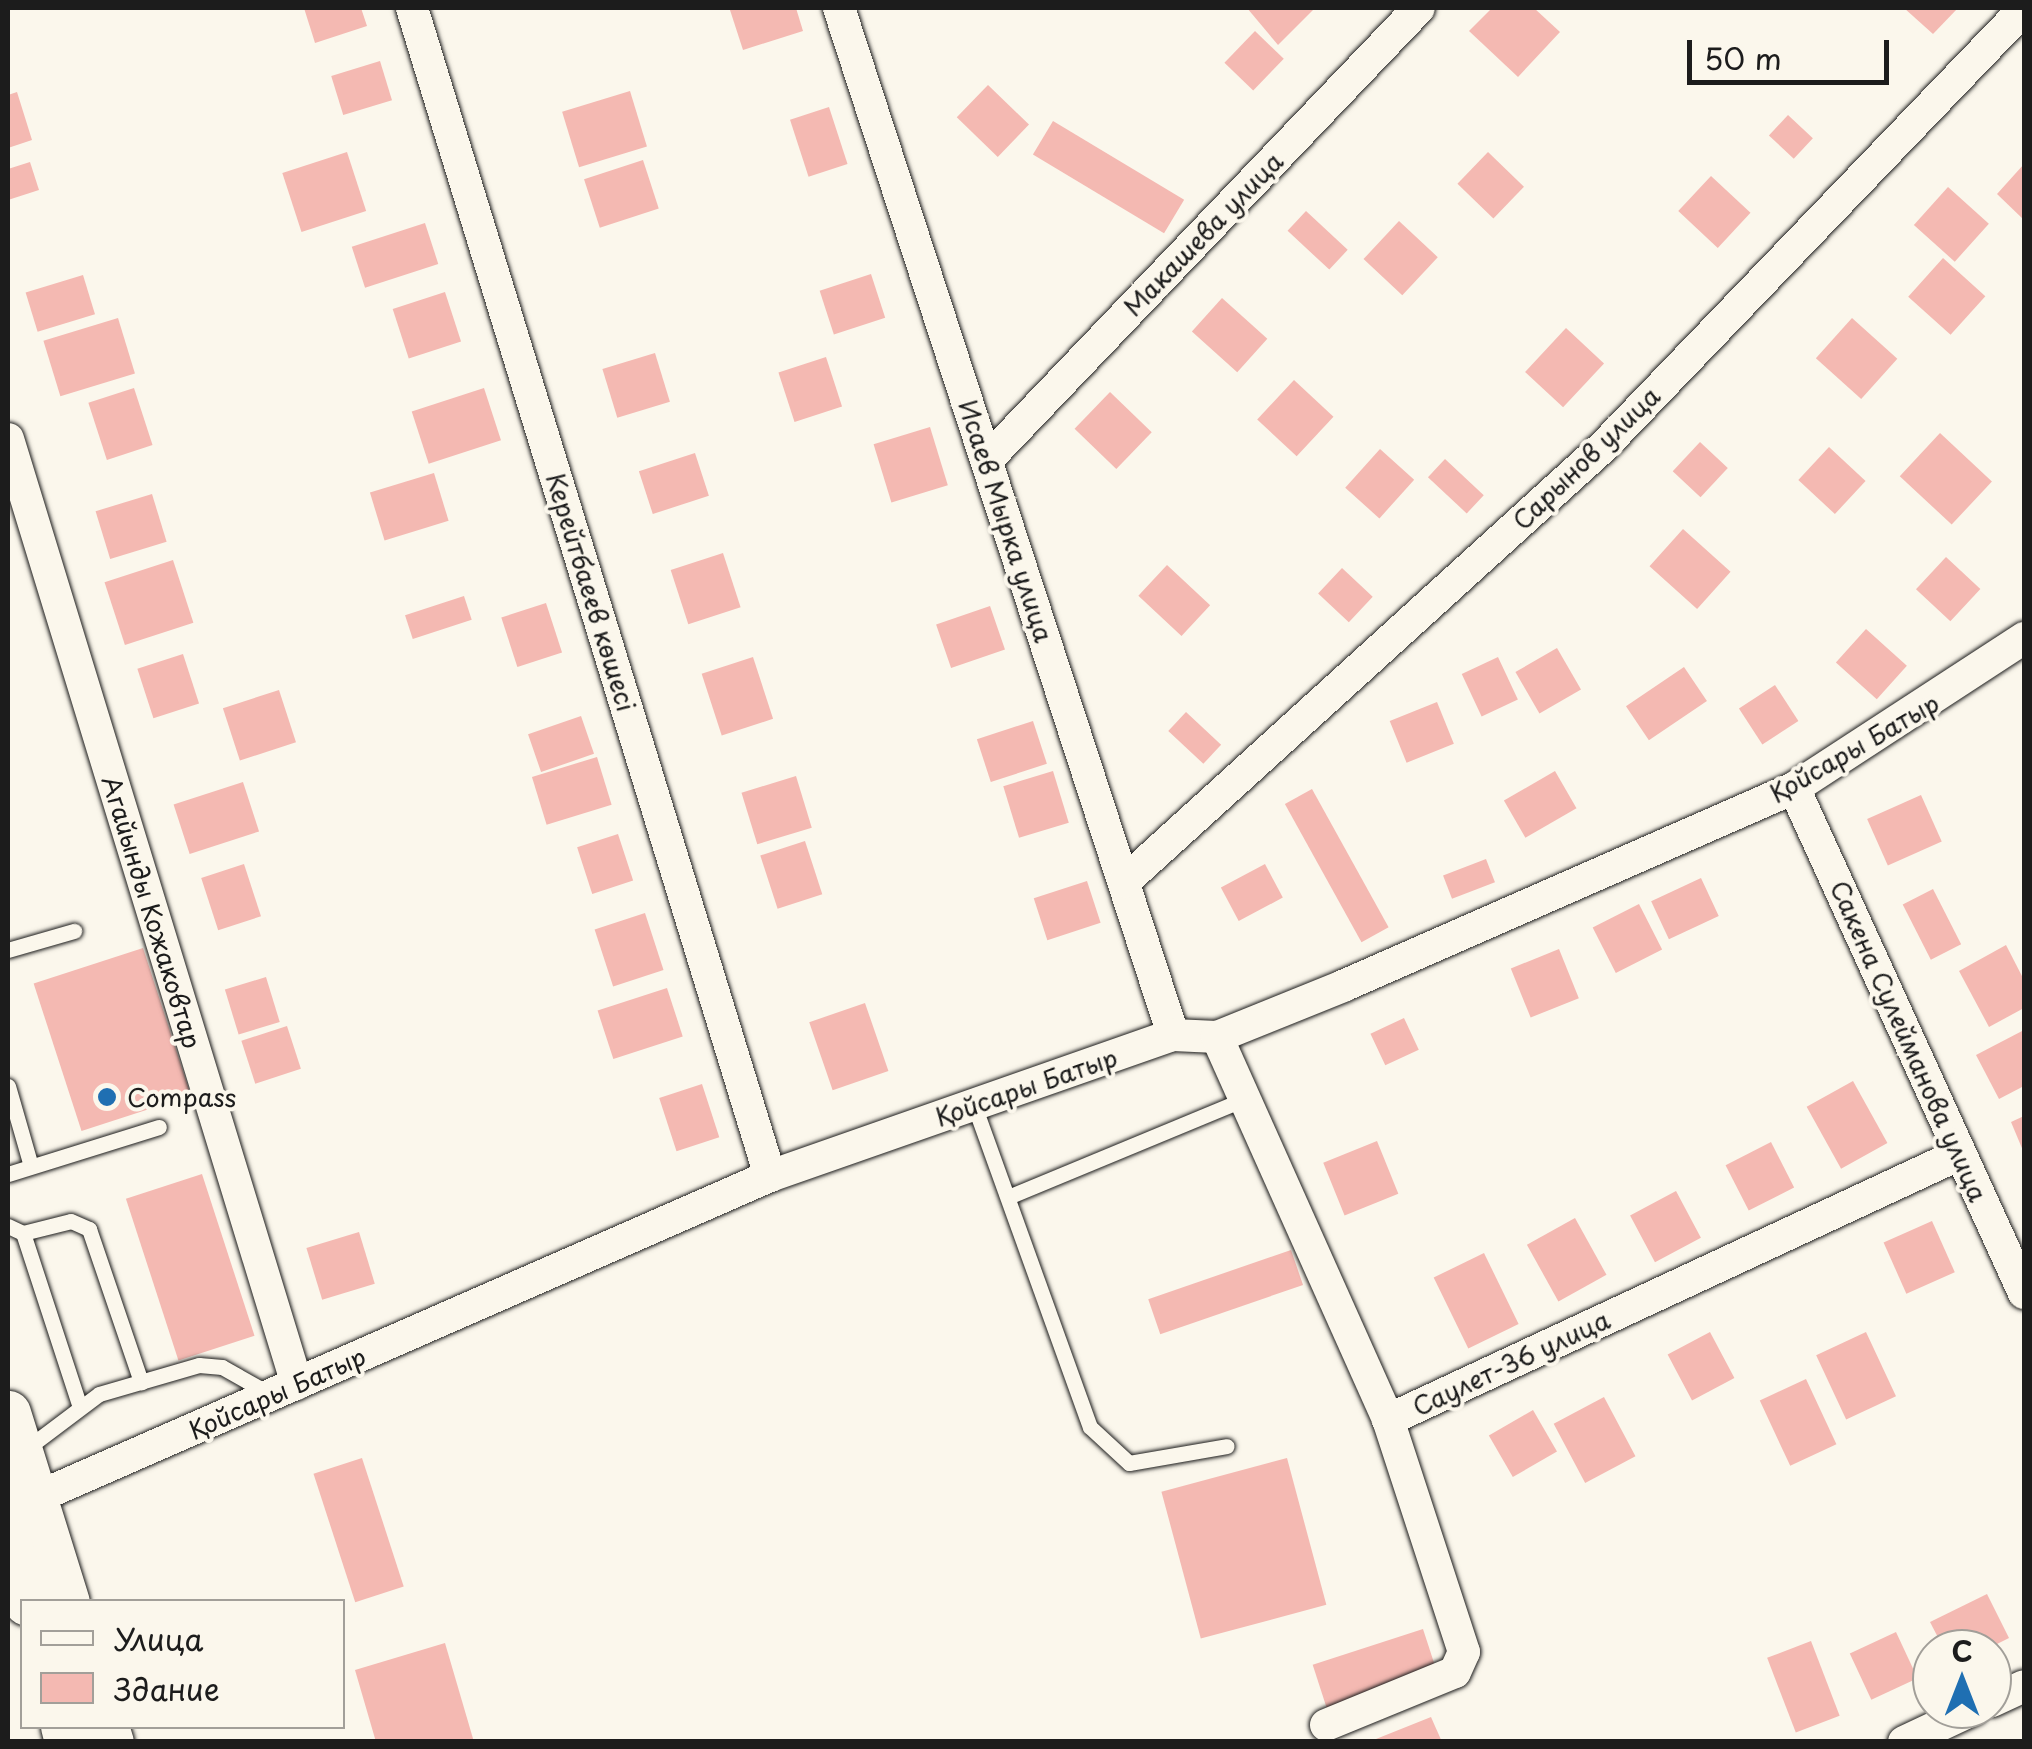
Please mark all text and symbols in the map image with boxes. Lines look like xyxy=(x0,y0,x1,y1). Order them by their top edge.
scale bar xyxy=(1692,20,1894,82)
text: 50 m xyxy=(1704,35,1782,80)
street label: Макашева улица xyxy=(1117,145,1289,323)
street label: Сарынов улица xyxy=(1506,380,1666,536)
street label: Исаев Мырка улица xyxy=(952,395,1060,647)
street label: Керейтбаеев көшесі xyxy=(540,468,642,716)
street label: Қойсары Батыр xyxy=(1764,687,1944,809)
street label: Агайынды Кожаковтар xyxy=(96,772,208,1052)
street label: Сакена Сулейманова улица xyxy=(1824,875,1994,1207)
street label: Қойсары Батыр xyxy=(931,1042,1121,1132)
place label: Compass xyxy=(127,1082,236,1112)
marker: Compass xyxy=(96,1086,118,1108)
street label: Саулет-36 улица xyxy=(1407,1304,1615,1422)
street label: Қойсары Батыр xyxy=(184,1341,370,1445)
legend xyxy=(20,1599,345,1729)
text: Улица xyxy=(114,1616,203,1661)
north arrow xyxy=(1912,1629,2012,1729)
text: С xyxy=(1951,1629,1973,1672)
text: Здание xyxy=(114,1666,220,1711)

